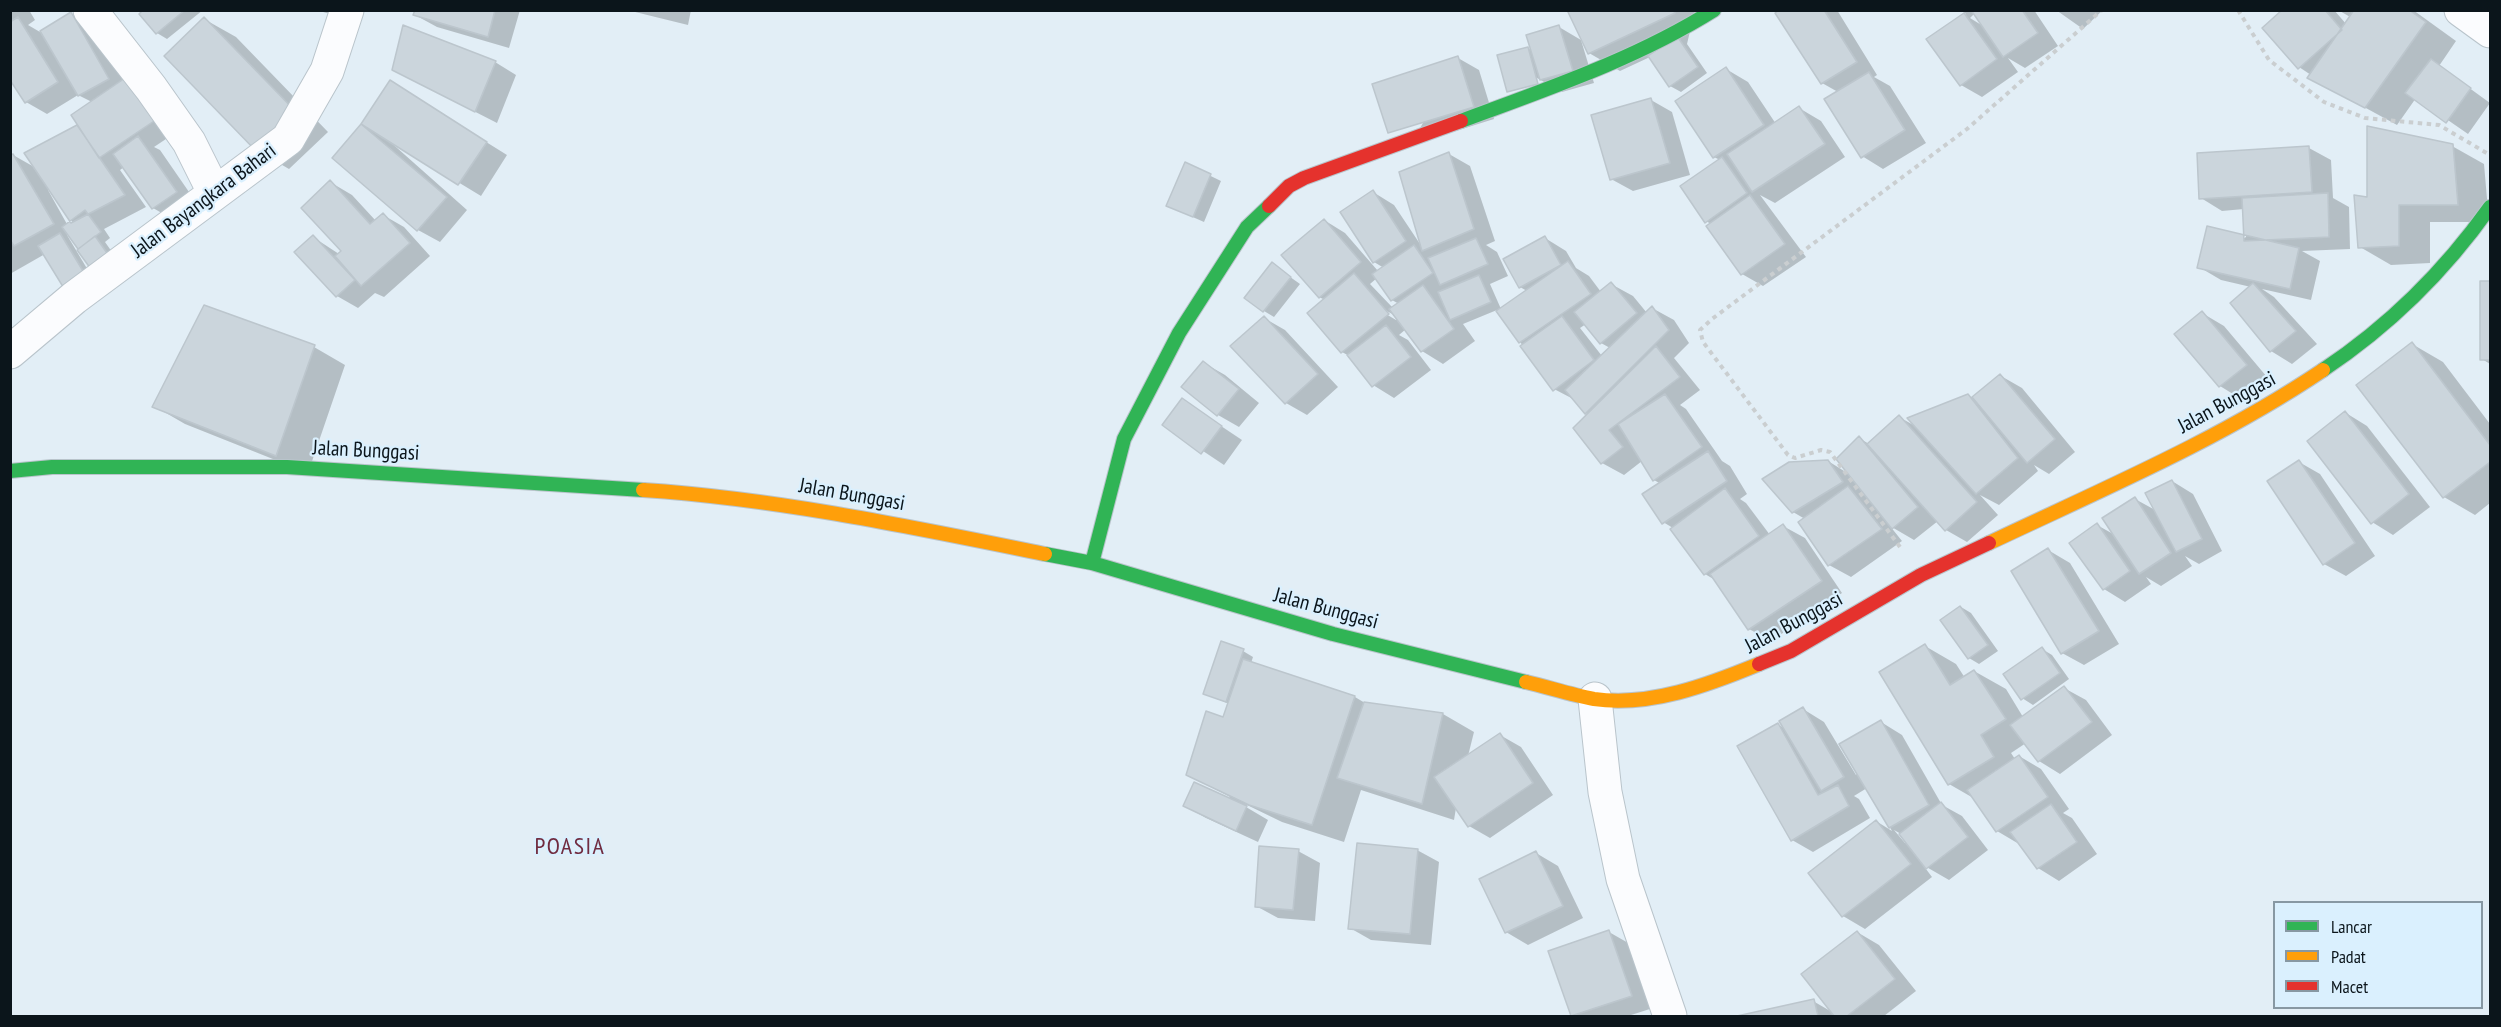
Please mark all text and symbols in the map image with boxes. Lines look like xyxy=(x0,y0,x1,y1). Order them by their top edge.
street label: Jalan Bayangkara Bahari xyxy=(127,138,281,264)
street label: Jalan Bunggasi xyxy=(2174,367,2280,439)
street label: Jalan Bunggasi xyxy=(312,436,420,466)
street label: Jalan Bunggasi xyxy=(797,473,907,517)
street label: Jalan Bunggasi xyxy=(1271,583,1381,635)
street label: Jalan Bunggasi xyxy=(1741,587,1847,659)
district label: POASIA xyxy=(535,833,605,861)
legend xyxy=(2273,901,2483,1009)
text: Lancar xyxy=(2331,915,2372,938)
text: Padat xyxy=(2331,945,2366,968)
text: Macet xyxy=(2331,975,2368,998)

